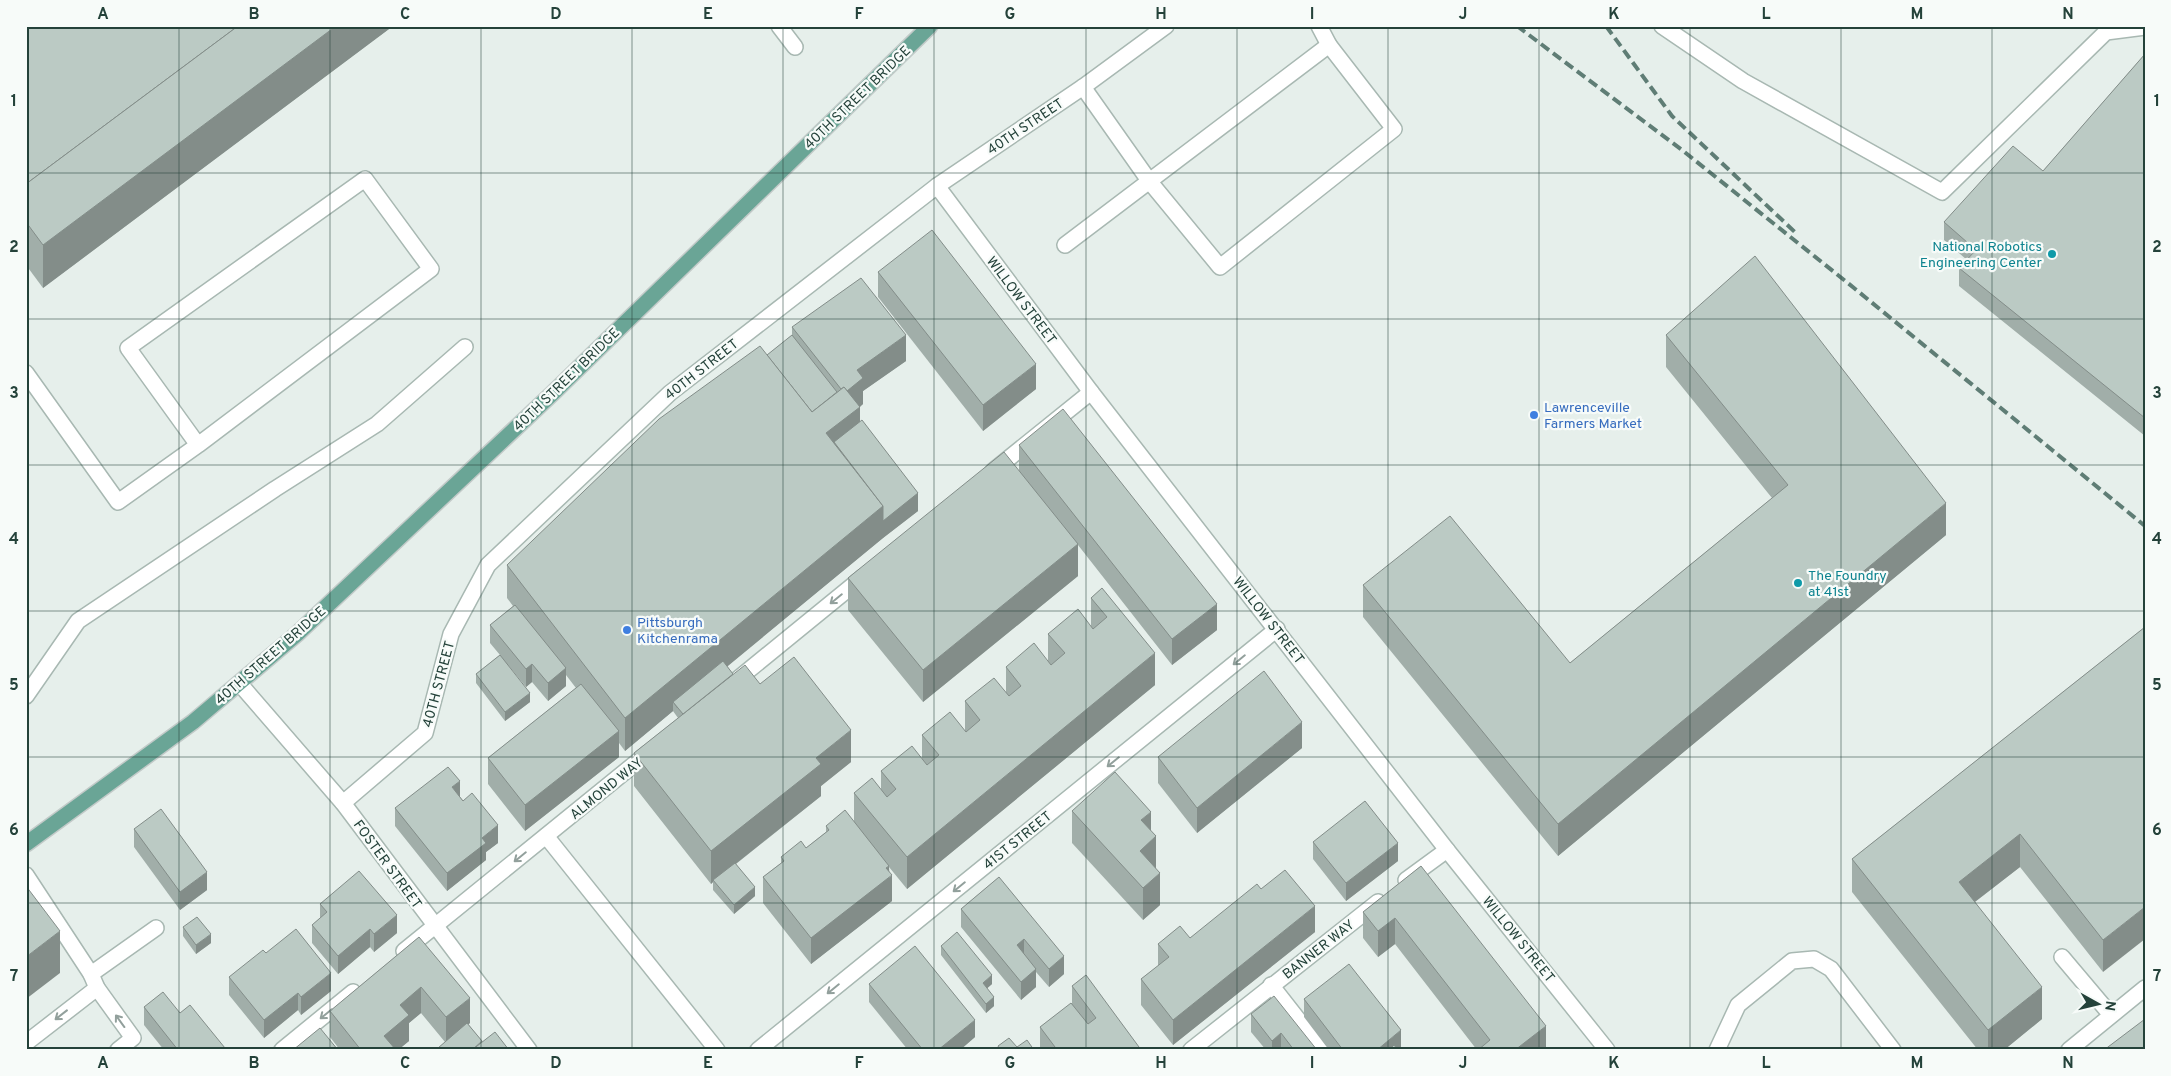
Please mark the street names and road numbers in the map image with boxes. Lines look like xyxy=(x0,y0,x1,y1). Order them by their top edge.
street label: 40TH STREET BRIDGE xyxy=(801,43,915,153)
street label: 40TH STREET xyxy=(984,95,1067,159)
street label: WILLOW STREET xyxy=(982,253,1060,348)
street label: 40TH STREET BRIDGE xyxy=(510,325,624,435)
street label: 40TH STREET xyxy=(662,336,742,404)
street label: WILLOW STREET xyxy=(1228,574,1307,668)
street label: 40TH STREET BRIDGE xyxy=(212,603,330,709)
street label: 40TH STREET xyxy=(420,639,459,729)
street label: ALMOND WAY xyxy=(567,754,647,824)
street label: 41ST STREET xyxy=(980,808,1056,874)
street label: FOSTER STREET xyxy=(349,817,425,913)
street label: WILLOW STREET xyxy=(1478,893,1558,987)
street label: BANNER WAY xyxy=(1280,917,1358,984)

